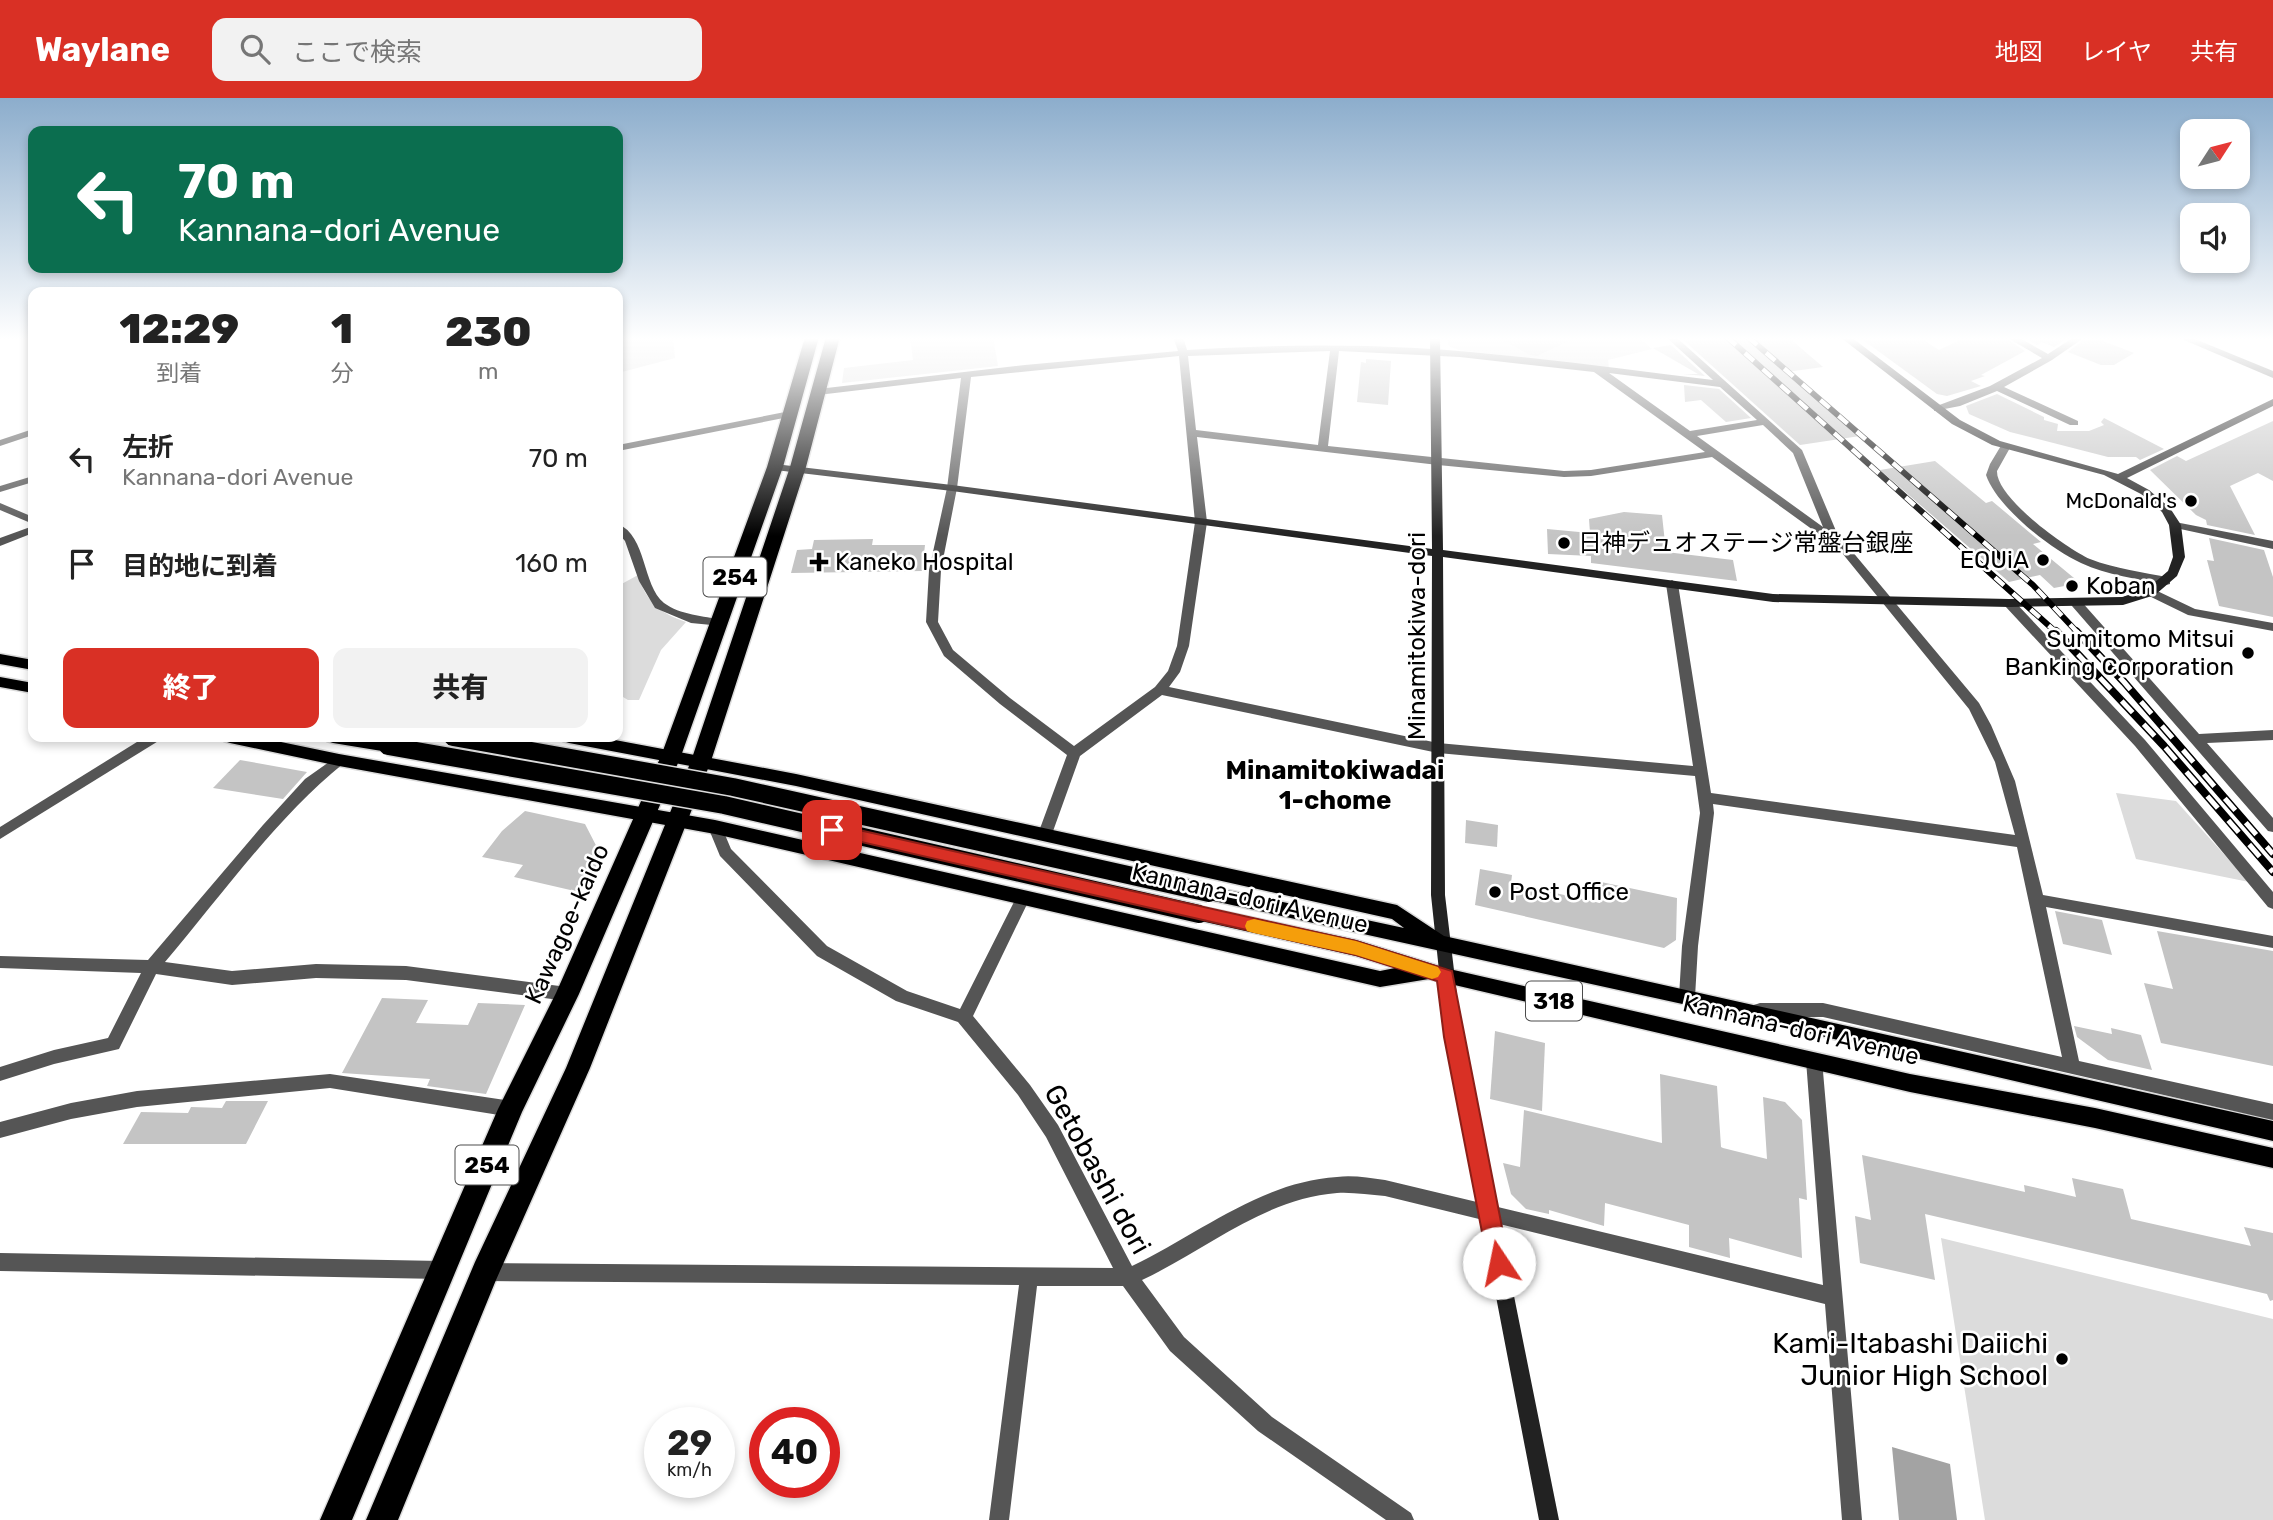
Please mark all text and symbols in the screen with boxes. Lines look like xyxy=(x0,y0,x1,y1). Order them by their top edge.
search box xyxy=(212,18,702,81)
text: Waylane xyxy=(35,30,170,69)
icon: search xyxy=(236,30,274,68)
text: ここで検索 xyxy=(292,37,422,68)
text: 地図 xyxy=(1995,38,2043,66)
text: レイヤ xyxy=(2081,38,2152,66)
text: 共有 xyxy=(2190,38,2238,66)
north arrow xyxy=(2180,119,2250,189)
map controls xyxy=(2180,119,2250,273)
text: 70 m xyxy=(178,152,295,210)
icon: left xyxy=(63,154,154,245)
button: sound xyxy=(2180,203,2250,273)
text: Kannana-dori Avenue xyxy=(178,211,500,249)
text: 12:29 xyxy=(119,304,239,354)
text: 1 xyxy=(331,304,353,354)
text: 230 xyxy=(445,307,532,357)
text: m xyxy=(478,357,499,385)
text: 到着 xyxy=(156,359,202,387)
text: 分 xyxy=(331,359,354,387)
text: 左折 xyxy=(122,432,174,463)
icon: left xyxy=(63,440,101,478)
text: 70 m xyxy=(529,443,588,474)
text: Kannana-dori Avenue xyxy=(122,463,353,491)
place label: McDonald's xyxy=(2065,488,2177,513)
marker: McDonald's xyxy=(2183,493,2199,509)
place label: 日神デュオステージ常盤台銀座 xyxy=(1578,529,1914,557)
street label: Minamitokiwa-dori xyxy=(1403,532,1431,740)
marker: 日神デュオステージ常盤台銀座 xyxy=(1556,535,1572,551)
icon: arrive xyxy=(63,545,101,583)
place label: EQUiA xyxy=(1960,546,2029,574)
text: 160 m xyxy=(515,548,588,579)
place label: Kaneko Hospital xyxy=(835,548,1014,576)
text: 目的地に到着 xyxy=(122,551,278,582)
marker: Kaneko Hospital xyxy=(809,552,829,572)
marker: EQUiA xyxy=(2035,552,2051,568)
road number: 254 xyxy=(704,558,766,597)
place label: Koban xyxy=(2086,572,2156,600)
marker: Koban xyxy=(2064,578,2080,594)
place label: Sumitomo Mitsui Banking Corporation xyxy=(2005,625,2234,681)
marker: Sumitomo Mitsui Banking Corporation xyxy=(2240,645,2256,661)
button: 終了 xyxy=(63,648,319,728)
button: 共有 xyxy=(333,648,588,728)
district label: Minamitokiwadai 1-chome xyxy=(1226,755,1444,816)
pin xyxy=(802,800,862,860)
icon: arrive xyxy=(813,811,851,849)
street label: Kawagoe-kaido xyxy=(519,840,615,1008)
street label: Kannana-dori Avenue xyxy=(1129,857,1371,939)
place label: Post Office xyxy=(1509,878,1629,906)
marker: Post Office xyxy=(1487,884,1503,900)
road number: 318 xyxy=(1526,982,1582,1020)
street label: Kannana-dori Avenue xyxy=(1680,989,1922,1071)
street label: Getobashi dori xyxy=(1037,1079,1158,1260)
road number: 254 xyxy=(456,1146,518,1184)
position arrow xyxy=(1462,1226,1536,1300)
place label: Kami-Itabashi Daiichi Junior High School xyxy=(1772,1327,2048,1392)
marker: Kami-Itabashi Daiichi Junior High School xyxy=(2054,1351,2070,1367)
speed limit sign: 40 xyxy=(749,1407,840,1498)
text: 29 xyxy=(667,1422,712,1464)
text: km/h xyxy=(667,1459,712,1481)

